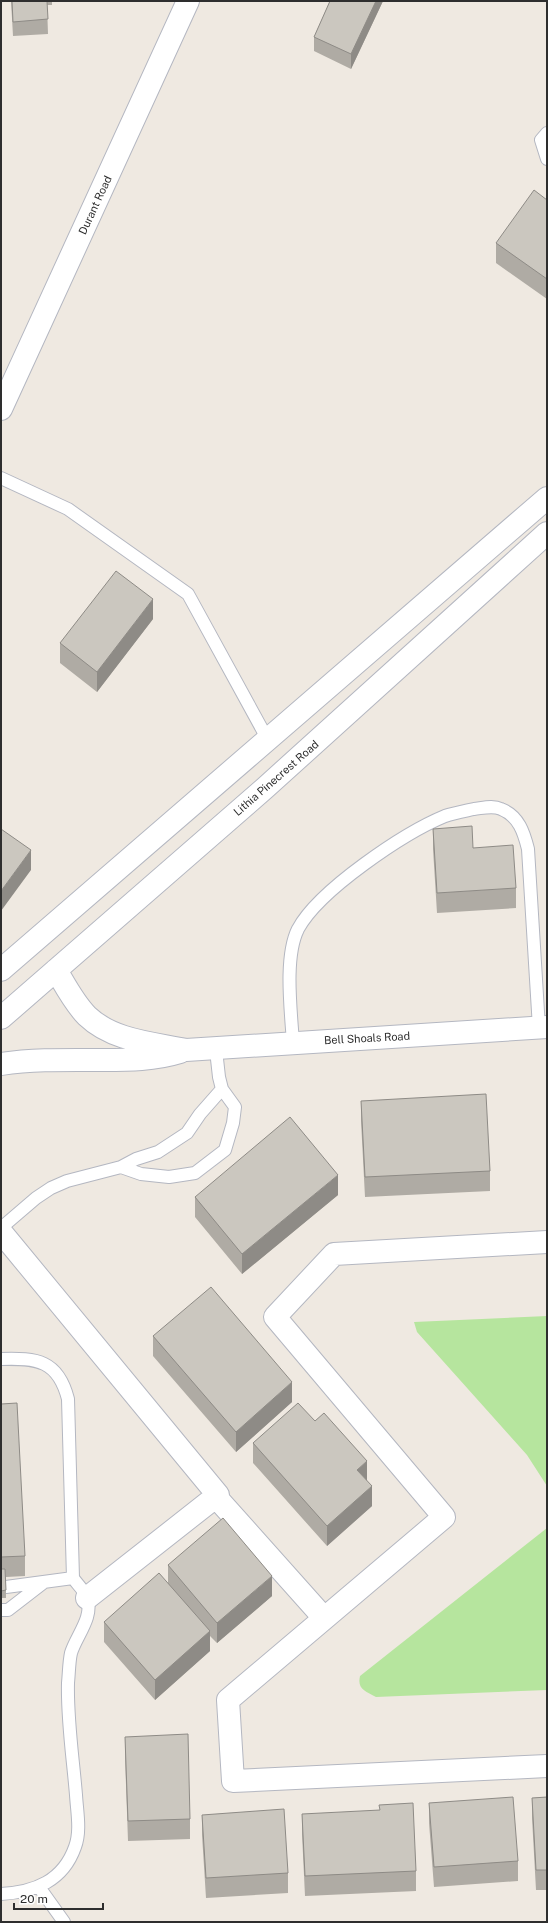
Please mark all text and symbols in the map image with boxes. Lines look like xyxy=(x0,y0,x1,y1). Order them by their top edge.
street label: Durant Road xyxy=(76,174,114,236)
street label: Lithia Pinecrest Road xyxy=(231,738,321,818)
street label: Bell Shoals Road xyxy=(324,1030,410,1046)
scale bar xyxy=(14,1885,103,1911)
text: 20 m xyxy=(20,1892,48,1906)

